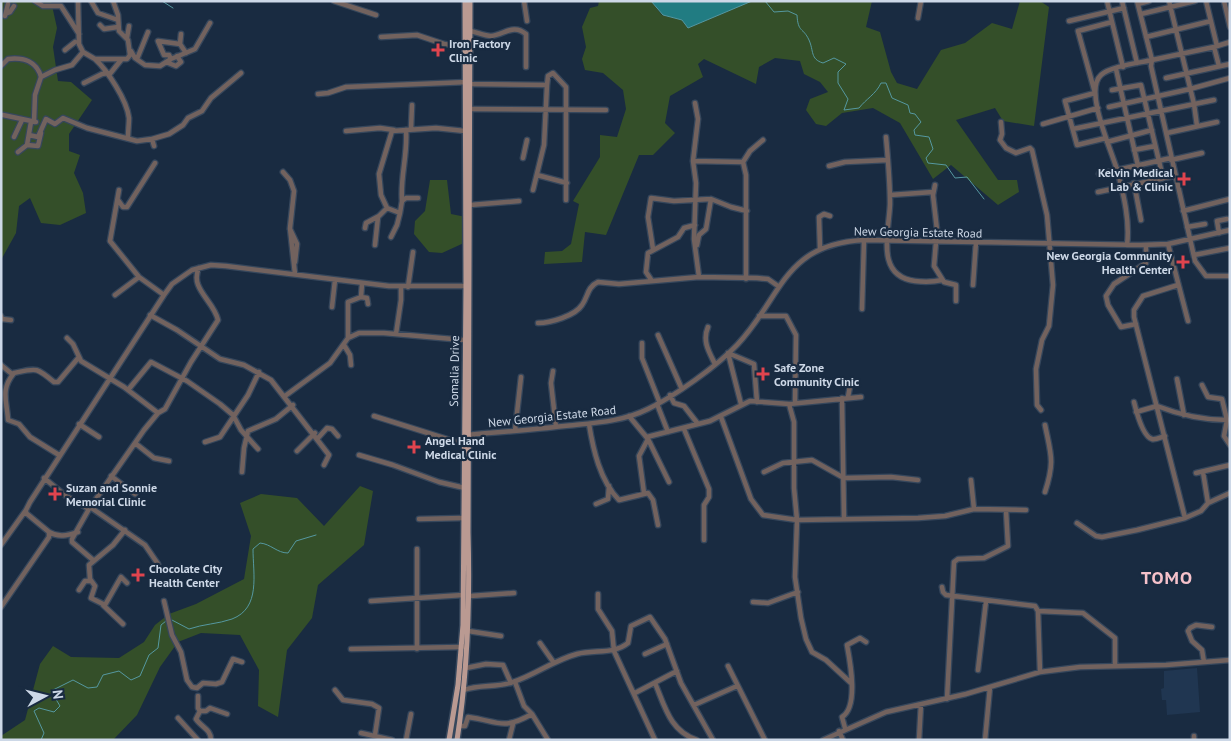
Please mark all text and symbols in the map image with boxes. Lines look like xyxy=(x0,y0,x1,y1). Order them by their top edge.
place label: Iron Factory Clinic xyxy=(449,36,511,65)
marker: Iron Factory Clinic xyxy=(431,43,445,57)
place label: Kelvin Medical Lab & Clinic xyxy=(1098,165,1173,194)
marker: Kelvin Medical Lab & Clinic xyxy=(1177,172,1191,186)
street label: New Georgia Estate Road xyxy=(854,223,982,241)
place label: New Georgia Community Health Center xyxy=(1046,248,1173,277)
marker: New Georgia Community Health Center xyxy=(1176,255,1190,269)
street label: Somalia Drive xyxy=(446,335,462,407)
place label: Safe Zone Community Cinic xyxy=(774,360,859,389)
marker: Safe Zone Community Cinic xyxy=(756,367,770,381)
street label: New Georgia Estate Road xyxy=(487,402,617,430)
place label: Angel Hand Medical Clinic xyxy=(425,433,496,462)
marker: Angel Hand Medical Clinic xyxy=(407,440,421,454)
place label: Suzan and Sonnie Memorial Clinic xyxy=(66,480,157,509)
marker: Suzan and Sonnie Memorial Clinic xyxy=(48,487,62,501)
place label: Chocolate City Health Center xyxy=(149,561,223,590)
district label: TOMO xyxy=(1141,566,1193,589)
marker: Chocolate City Health Center xyxy=(131,568,145,582)
north arrow xyxy=(20,671,70,721)
text: N xyxy=(48,689,67,700)

